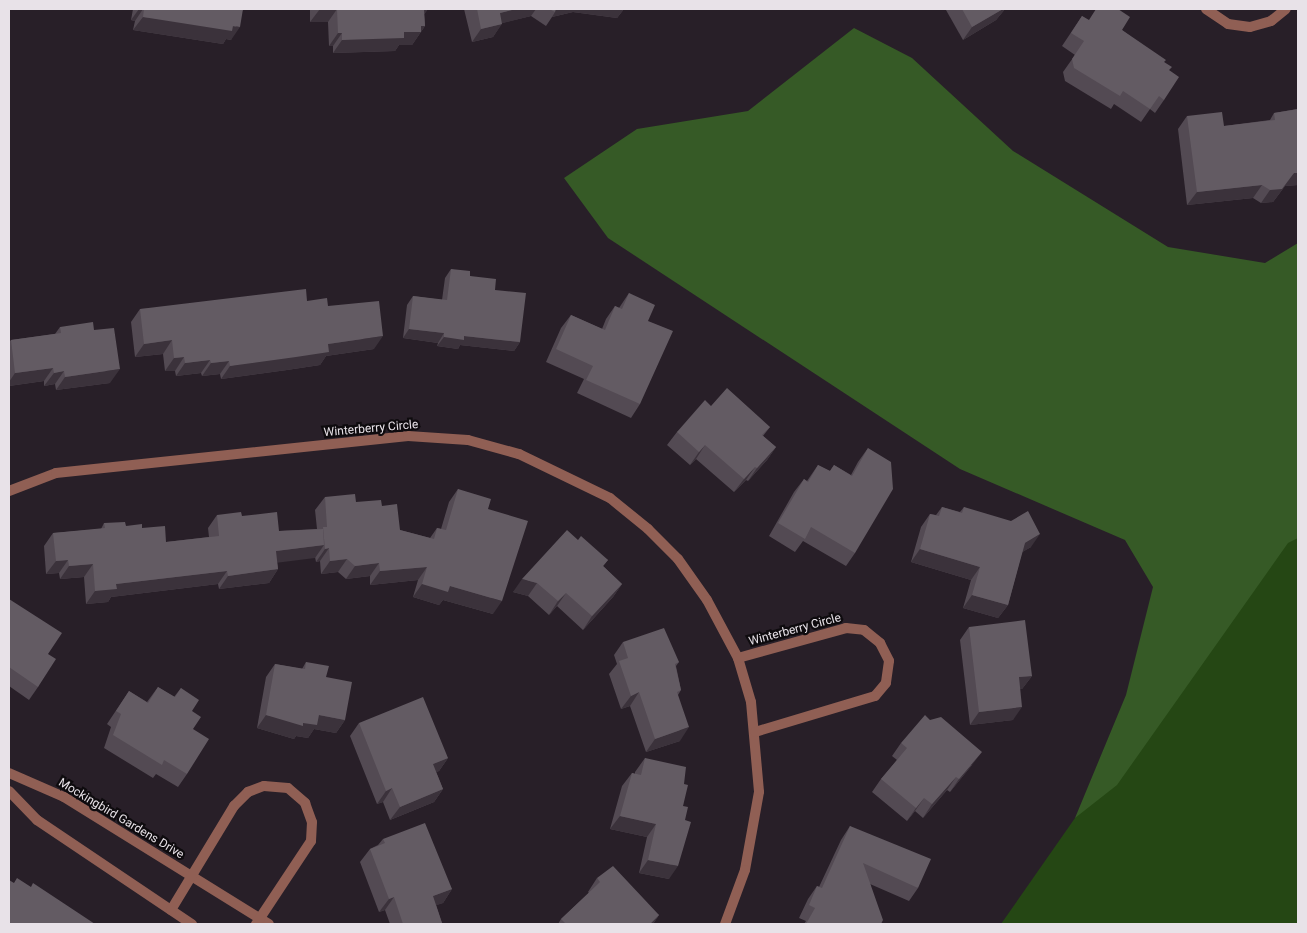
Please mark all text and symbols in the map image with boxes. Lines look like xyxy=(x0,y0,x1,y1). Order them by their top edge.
street label: Winterberry Circle xyxy=(323,418,419,440)
street label: Winterberry Circle xyxy=(747,611,843,649)
street label: Mockingbird Gardens Drive xyxy=(56,776,186,862)

